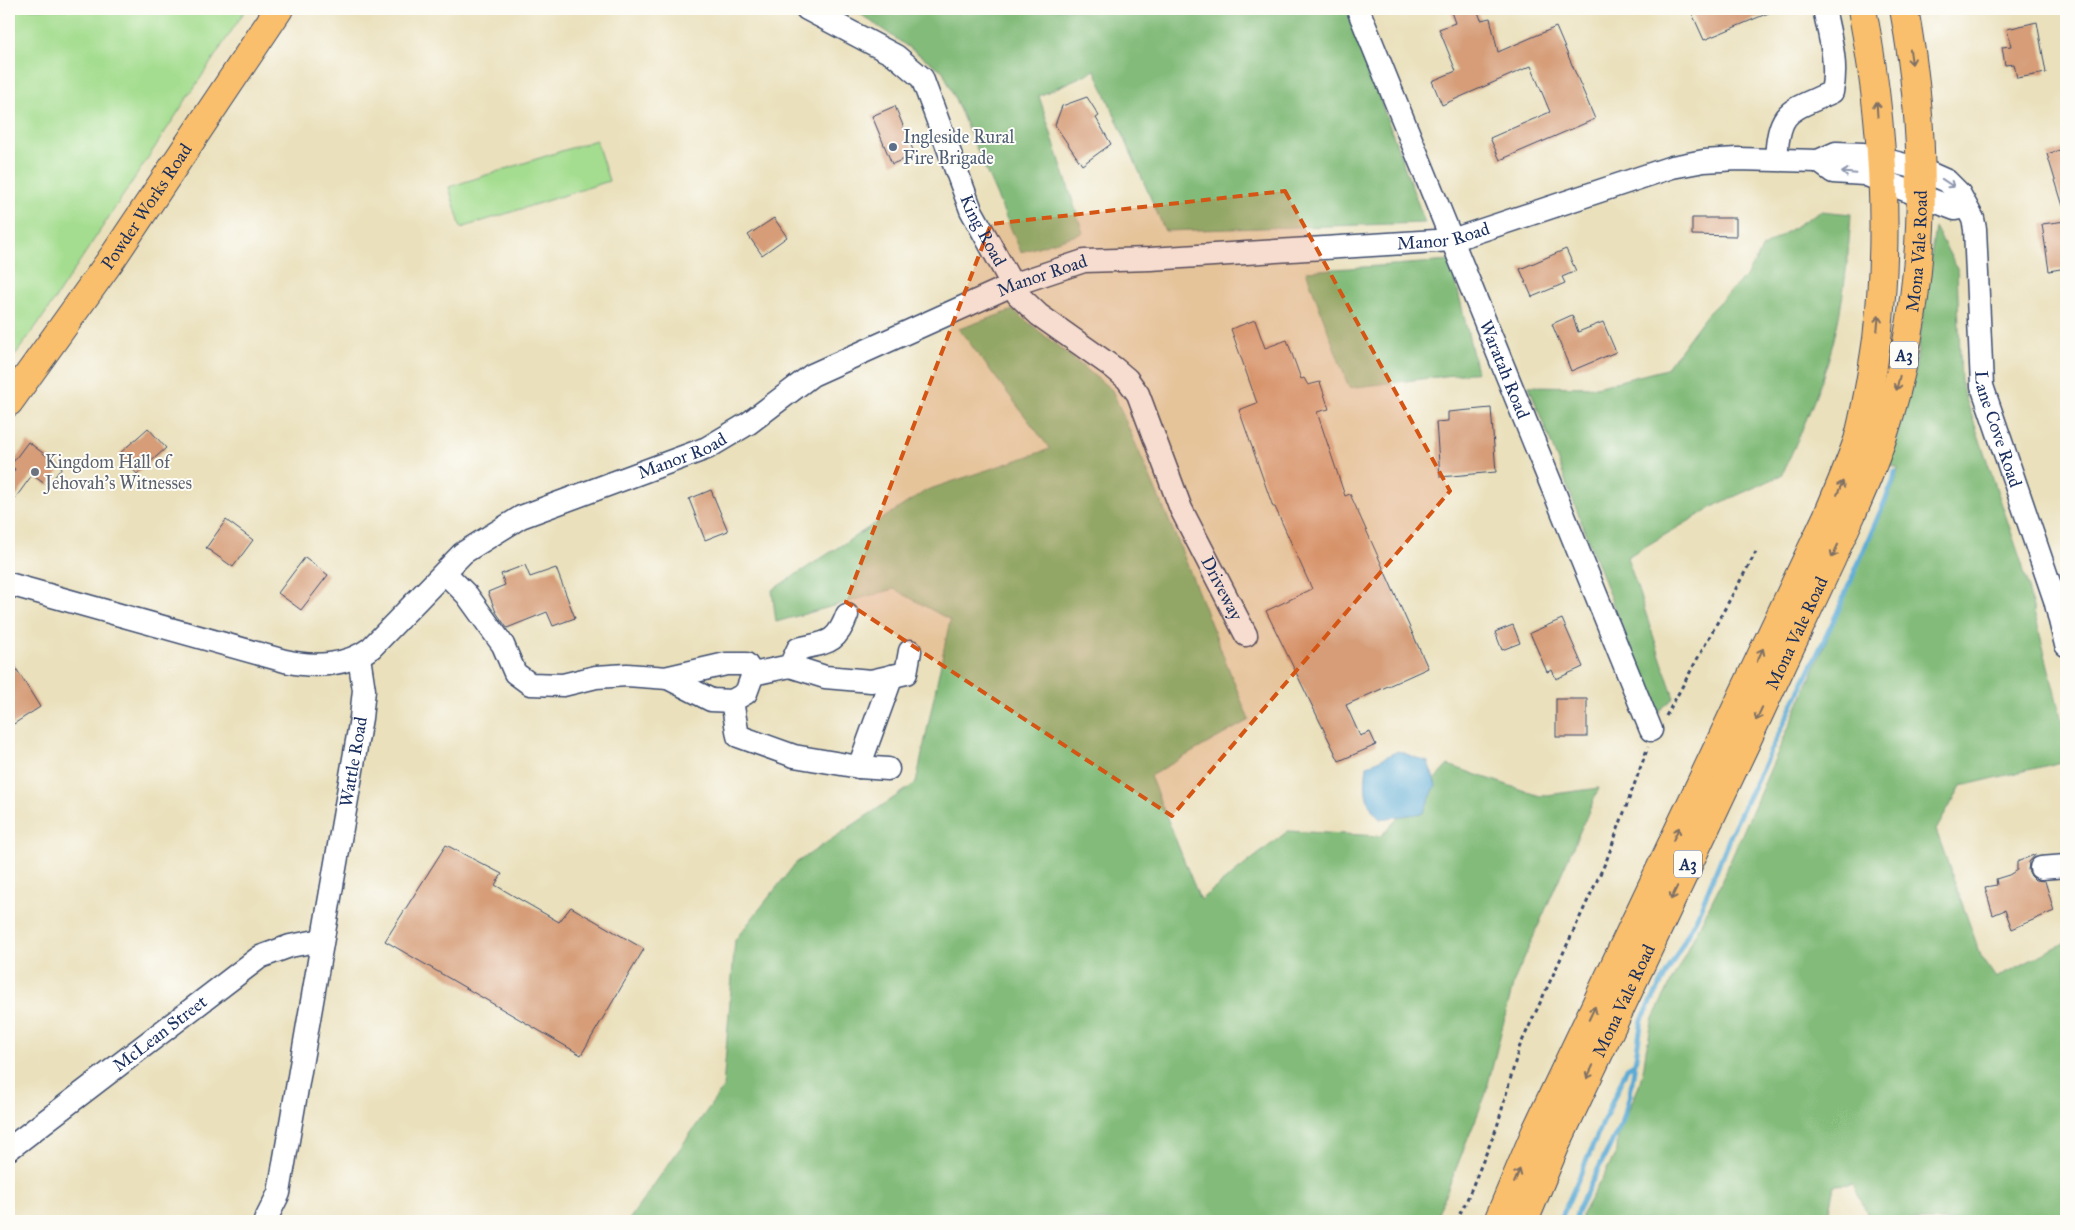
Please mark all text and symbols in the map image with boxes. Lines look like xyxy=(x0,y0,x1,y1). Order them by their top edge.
one-way arrow xyxy=(1906,49,1916,65)
one-way arrow xyxy=(1873,102,1882,118)
place label: Ingleside Rural Fire Brigade xyxy=(903,126,1014,170)
street label: Powder Works Road xyxy=(96,139,197,274)
marker: Ingleside Rural Fire Brigade xyxy=(887,141,899,153)
one-way arrow xyxy=(1842,168,1858,178)
one-way arrow xyxy=(1941,178,1955,188)
street label: Mona Vale Road xyxy=(1901,190,1932,313)
street label: King Road xyxy=(955,192,1011,270)
street label: Manor Road xyxy=(1396,217,1492,254)
street label: Manor Road xyxy=(993,250,1090,301)
one-way arrow xyxy=(1874,315,1883,331)
street label: Waratah Road xyxy=(1475,317,1534,422)
road number: A3 xyxy=(1890,342,1918,368)
street label: Lane Cove Road xyxy=(1970,370,2027,490)
one-way arrow xyxy=(1893,375,1902,391)
street label: Manor Road xyxy=(635,428,731,484)
place label: Kingdom Hall of Jehovah's Witnesses xyxy=(43,451,192,495)
marker: Kingdom Hall of Jehovah's Witnesses xyxy=(29,466,41,478)
one-way arrow xyxy=(1835,481,1845,496)
one-way arrow xyxy=(1829,543,1839,558)
street label: Driveway xyxy=(1196,552,1248,624)
street label: Mona Vale Road xyxy=(1761,573,1833,693)
one-way arrow xyxy=(1756,648,1765,663)
one-way arrow xyxy=(1753,706,1763,721)
street label: Wattle Road xyxy=(335,715,372,808)
one-way arrow xyxy=(1672,827,1681,842)
road number: A3 xyxy=(1674,851,1702,878)
one-way arrow xyxy=(1669,885,1679,900)
street label: Mona Vale Road xyxy=(1588,941,1660,1061)
street label: McLean Street xyxy=(108,990,212,1077)
one-way arrow xyxy=(1588,1006,1597,1021)
one-way arrow xyxy=(1585,1064,1595,1079)
one-way arrow xyxy=(1513,1169,1522,1185)

